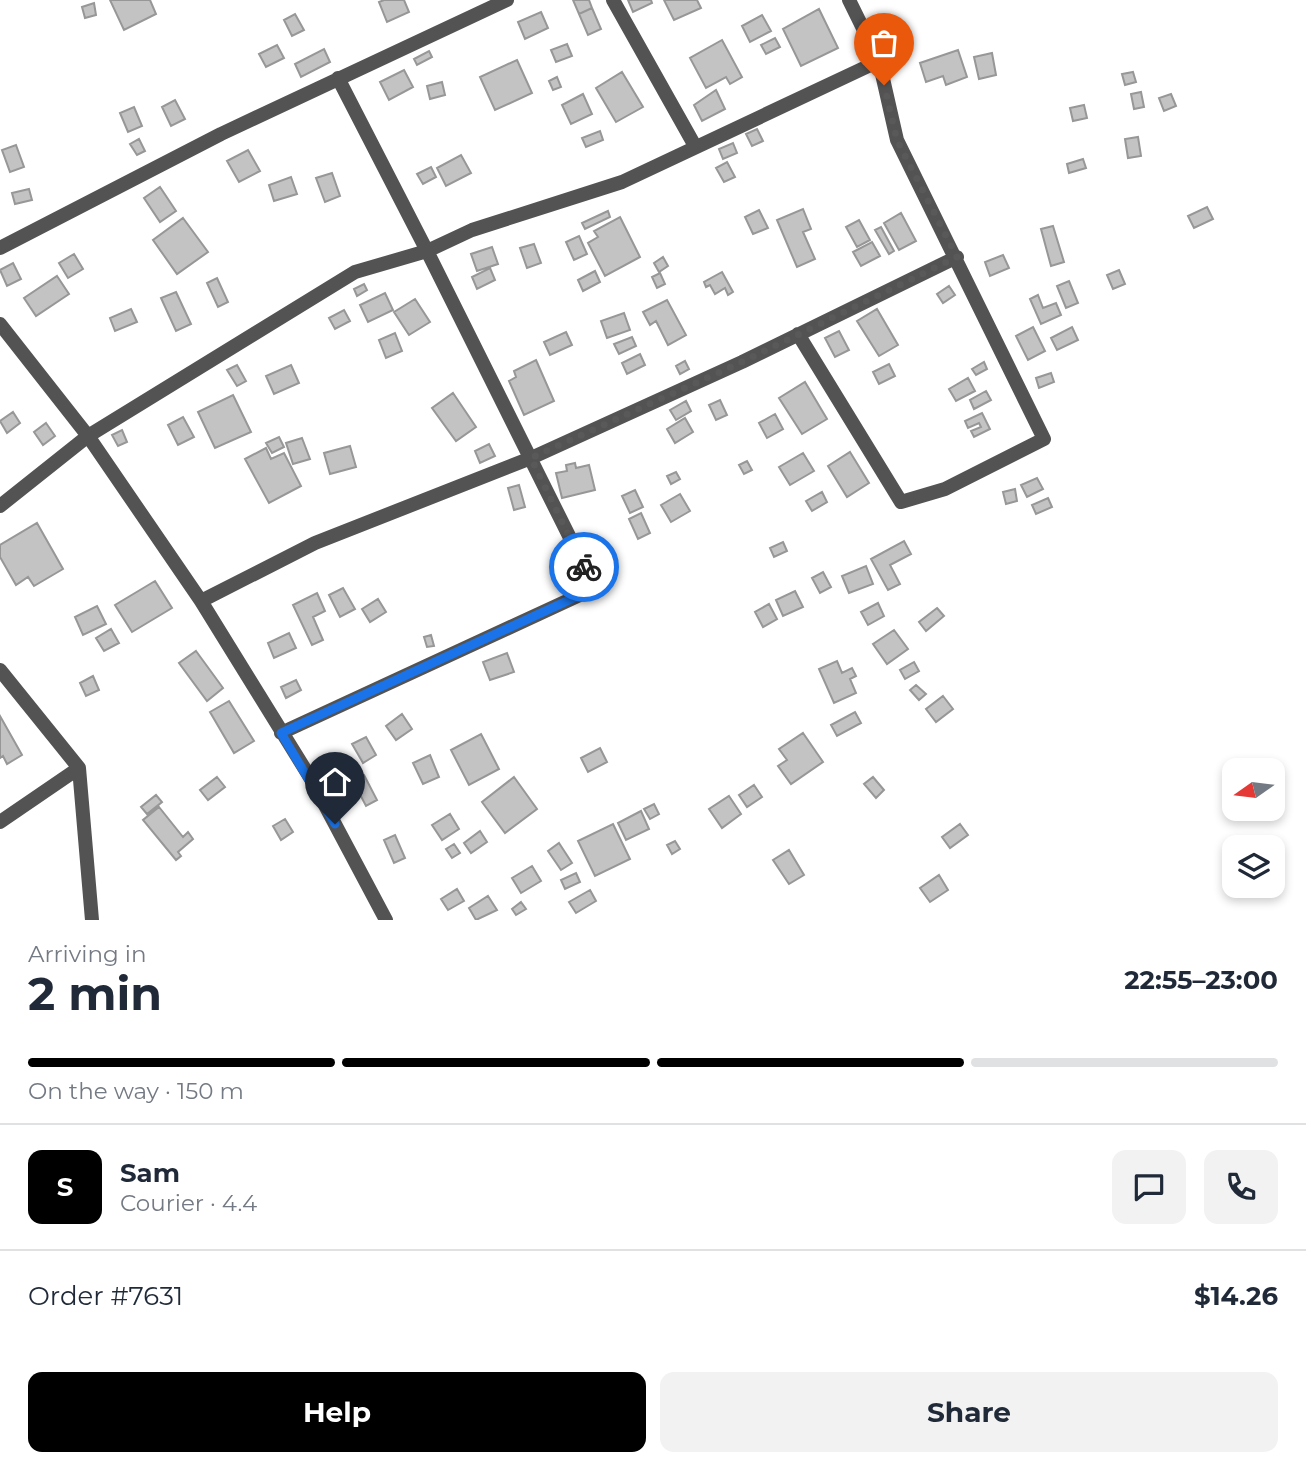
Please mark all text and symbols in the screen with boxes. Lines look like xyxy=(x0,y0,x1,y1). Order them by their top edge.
pin xyxy=(854,13,914,85)
icon: bag xyxy=(865,24,903,62)
courier xyxy=(549,532,619,602)
icon: bike xyxy=(565,548,603,586)
pin xyxy=(305,752,365,824)
north arrow xyxy=(1222,758,1284,821)
map controls xyxy=(1222,758,1285,898)
icon: home xyxy=(316,763,354,801)
button: layers xyxy=(1222,835,1285,898)
text: Arriving in xyxy=(28,940,147,968)
text: 22:55–23:00 xyxy=(1124,964,1278,996)
text: 2 min xyxy=(28,965,162,1022)
text: On the way · 150 m xyxy=(28,1077,244,1105)
button: chat xyxy=(1112,1150,1186,1224)
button: phone xyxy=(1204,1150,1278,1224)
text: Sam xyxy=(120,1157,180,1189)
text: S xyxy=(57,1171,73,1203)
text: Courier · 4.4 xyxy=(120,1189,257,1217)
text: Order #7631 xyxy=(28,1280,183,1312)
text: $14.26 xyxy=(1194,1280,1278,1312)
button: Help xyxy=(28,1372,646,1452)
button: Share xyxy=(660,1372,1278,1452)

